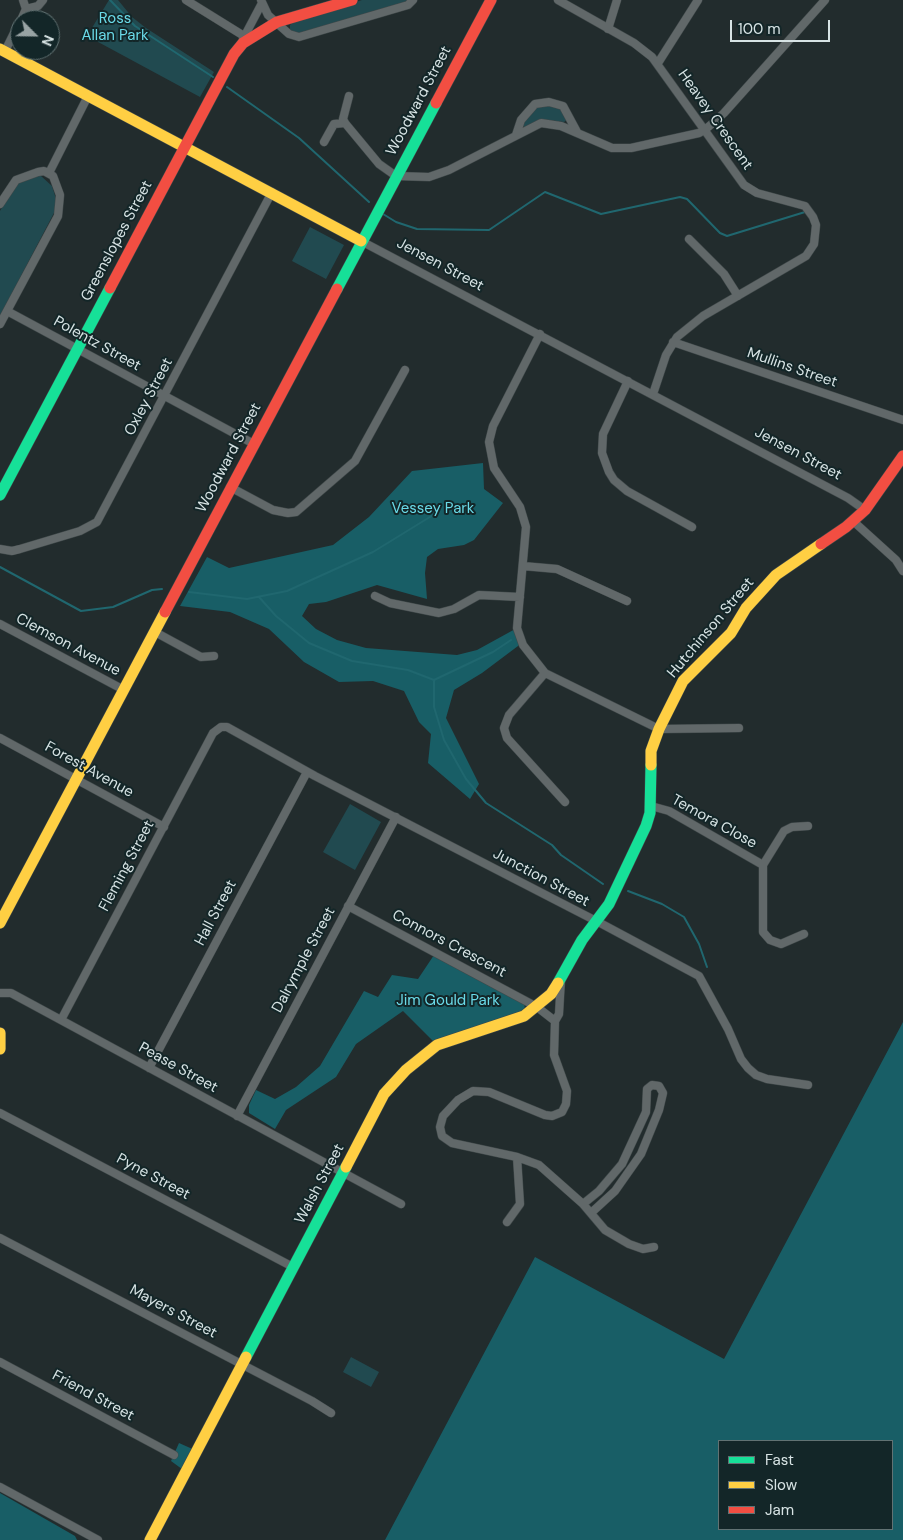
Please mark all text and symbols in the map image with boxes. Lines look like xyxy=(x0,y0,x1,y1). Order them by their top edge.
north arrow xyxy=(10,10,60,60)
park label: Ross Allan Park xyxy=(81,10,149,45)
scale bar xyxy=(733,10,833,42)
text: 100 m xyxy=(738,19,781,39)
text: N xyxy=(38,32,58,49)
street label: Woodward Street xyxy=(383,43,455,159)
street label: Heavey Crescent xyxy=(674,66,756,174)
street label: Greenslopes Street xyxy=(78,178,156,304)
street label: Jensen Street xyxy=(393,235,487,295)
street label: Polentz Street xyxy=(50,313,144,375)
street label: Mullins Street xyxy=(745,344,839,392)
street label: Oxley Street xyxy=(121,355,177,439)
street label: Woodward Street xyxy=(193,400,265,516)
street label: Jensen Street xyxy=(751,424,845,484)
park label: Vessey Park xyxy=(392,500,474,518)
street label: Hutchinson Street xyxy=(664,574,758,682)
street label: Clemson Avenue xyxy=(13,610,123,680)
street label: Forest Avenue xyxy=(42,738,136,802)
street label: Temora Close xyxy=(668,791,760,853)
street label: Fleming Street xyxy=(96,817,158,915)
street label: Junction Street xyxy=(490,845,592,911)
street label: Hall Street xyxy=(191,877,241,949)
street label: Dalrymple Street xyxy=(269,904,339,1016)
street label: Connors Crescent xyxy=(389,906,509,982)
park label: Jim Gould Park xyxy=(396,992,500,1010)
street label: Pease Street xyxy=(135,1039,221,1097)
street label: Walsh Street xyxy=(291,1141,349,1227)
street label: Pyne Street xyxy=(113,1150,193,1204)
street label: Mayers Street xyxy=(126,1281,220,1343)
street label: Friend Street xyxy=(49,1367,137,1425)
legend xyxy=(718,1440,893,1530)
text: Fast xyxy=(765,1450,794,1470)
text: Slow xyxy=(765,1475,797,1495)
text: Jam xyxy=(765,1500,794,1520)

